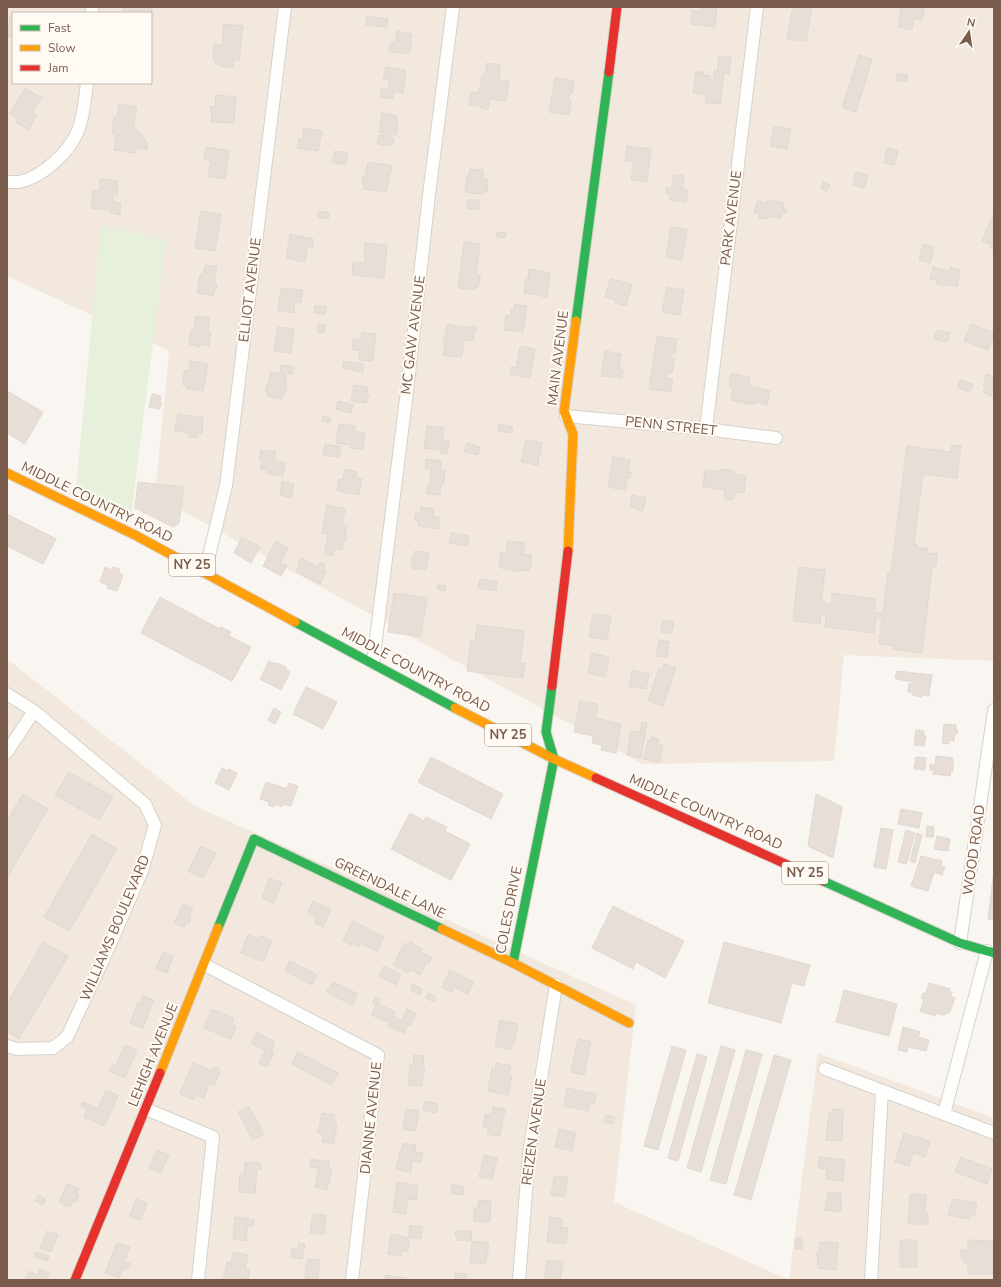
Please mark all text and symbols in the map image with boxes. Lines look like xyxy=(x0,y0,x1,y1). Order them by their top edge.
legend xyxy=(12,12,152,84)
north arrow xyxy=(949,12,989,52)
text: N xyxy=(965,15,977,31)
text: Fast xyxy=(48,20,71,36)
text: Slow xyxy=(48,40,76,56)
text: Jam xyxy=(47,60,69,76)
street label: PARK AVENUE xyxy=(716,169,746,267)
street label: ELLIOT AVENUE xyxy=(234,237,266,343)
street label: MC GAW AVENUE xyxy=(396,274,430,396)
street label: MAIN AVENUE xyxy=(543,309,573,407)
street label: PENN STREET xyxy=(624,412,718,440)
street label: MIDDLE COUNTRY ROAD xyxy=(18,457,176,547)
road number: NY 25 xyxy=(169,554,215,576)
street label: MIDDLE COUNTRY ROAD xyxy=(338,623,494,717)
road number: NY 25 xyxy=(485,724,531,746)
street label: MIDDLE COUNTRY ROAD xyxy=(626,770,786,854)
street label: WOOD ROAD xyxy=(958,804,990,896)
street label: WILLIAMS BOULEVARD xyxy=(76,852,154,1004)
street label: GREENDALE LANE xyxy=(331,853,449,923)
road number: NY 25 xyxy=(782,862,828,884)
street label: COLES DRIVE xyxy=(491,865,527,955)
street label: LEHIGH AVENUE xyxy=(124,1000,182,1110)
street label: DIANNE AVENUE xyxy=(356,1061,386,1175)
street label: REIZEN AVENUE xyxy=(517,1077,551,1187)

